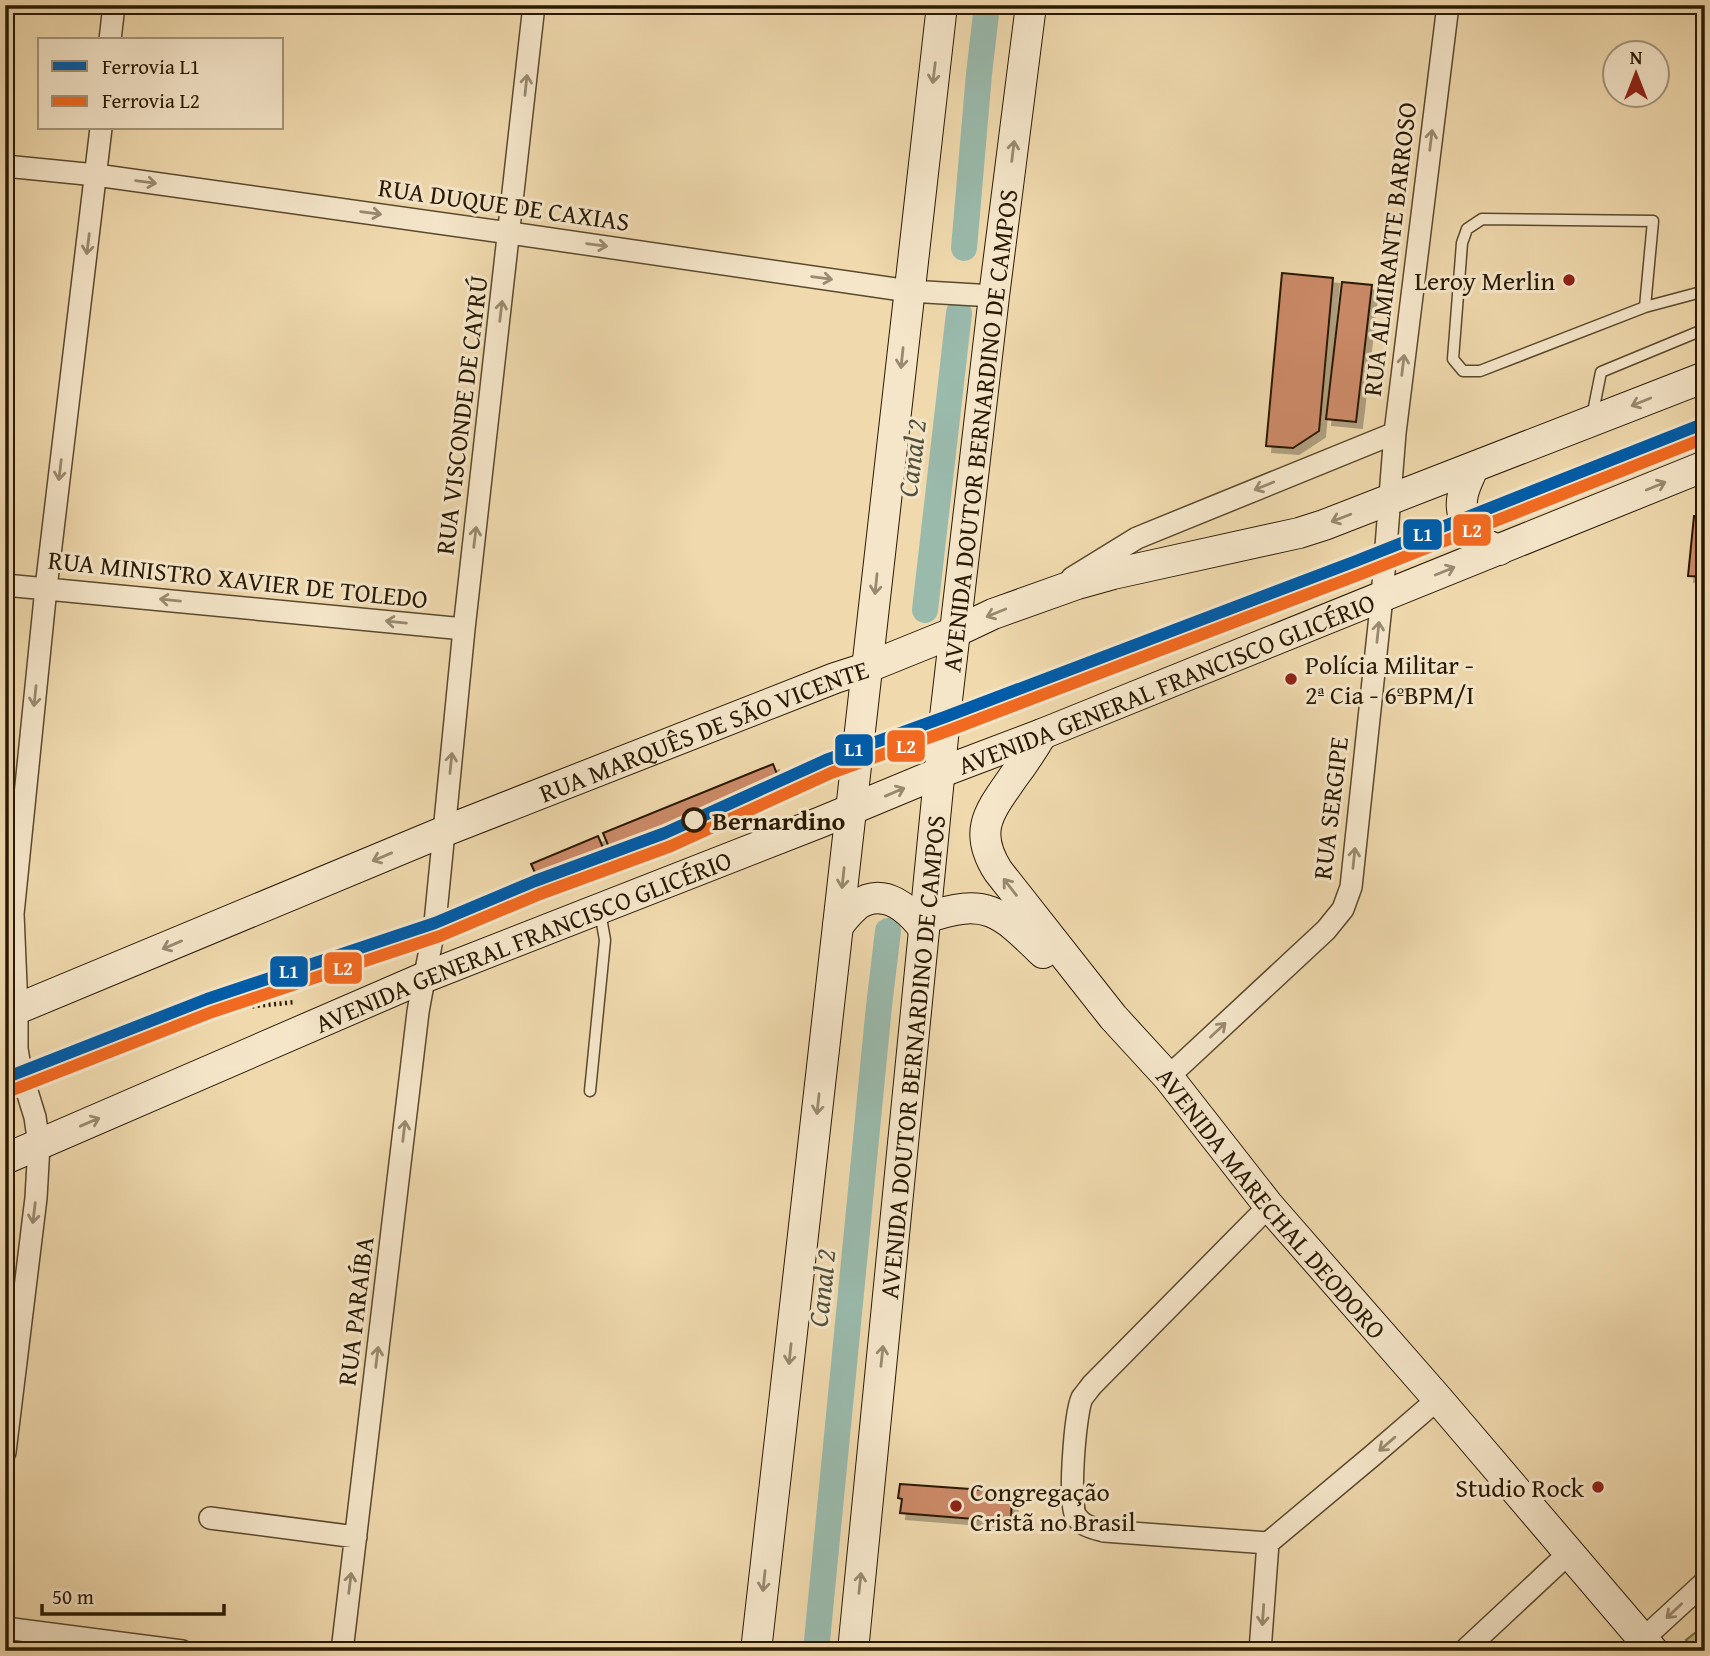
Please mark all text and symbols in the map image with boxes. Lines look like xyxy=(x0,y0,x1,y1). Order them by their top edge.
legend xyxy=(38,38,284,130)
north arrow xyxy=(1602,38,1672,108)
text: N xyxy=(1630,43,1643,71)
text: Ferrovia L1 xyxy=(102,51,200,82)
one-way arrow xyxy=(928,61,941,84)
one-way arrow xyxy=(519,74,532,97)
text: Ferrovia L2 xyxy=(102,85,200,116)
street label: RUA ALMIRANTE BARROSO xyxy=(1352,100,1426,398)
one-way arrow xyxy=(1425,129,1438,151)
one-way arrow xyxy=(1006,140,1019,163)
street label: RUA DUQUE DE CAXIAS xyxy=(376,167,632,241)
one-way arrow xyxy=(134,176,157,189)
street label: AVENIDA DOUTOR BERNARDINO DE CAMPOS xyxy=(931,187,1027,674)
one-way arrow xyxy=(360,207,382,220)
one-way arrow xyxy=(81,232,94,255)
one-way arrow xyxy=(585,239,608,252)
place label: Leroy Merlin xyxy=(1414,261,1555,300)
one-way arrow xyxy=(810,272,833,285)
marker: Leroy Merlin xyxy=(1561,272,1577,288)
street label: RUA VISCONDE DE CAYRÚ xyxy=(425,273,497,557)
one-way arrow xyxy=(494,300,507,323)
one-way arrow xyxy=(895,346,908,369)
one-way arrow xyxy=(1397,355,1410,377)
one-way arrow xyxy=(1631,397,1653,410)
water label: Canal 2 xyxy=(886,417,936,499)
one-way arrow xyxy=(54,458,67,481)
one-way arrow xyxy=(1644,479,1666,492)
one-way arrow xyxy=(1253,481,1275,494)
one-way arrow xyxy=(1330,513,1352,526)
line badge: L2 xyxy=(1452,513,1492,547)
text: L2 xyxy=(1462,516,1482,544)
line badge: L1 xyxy=(1402,518,1443,551)
text: L1 xyxy=(1413,520,1433,548)
one-way arrow xyxy=(468,526,481,549)
street label: RUA MINISTRO XAVIER DE TOLEDO xyxy=(46,540,430,618)
one-way arrow xyxy=(1433,564,1455,577)
one-way arrow xyxy=(869,573,882,595)
street label: AVENIDA GENERAL FRANCISCO GLICÉRIO xyxy=(952,582,1381,784)
one-way arrow xyxy=(159,593,182,606)
one-way arrow xyxy=(986,608,1007,621)
one-way arrow xyxy=(386,615,408,628)
one-way arrow xyxy=(1372,621,1385,643)
place label: Polícia Militar - 2ª Cia - 6ºBPM/I xyxy=(1305,645,1474,714)
street label: RUA MARQUÊS DE SÃO VICENTE xyxy=(533,649,873,812)
marker: Polícia Militar - 2ª Cia - 6ºBPM/I xyxy=(1283,671,1299,687)
one-way arrow xyxy=(28,684,41,707)
line badge: L2 xyxy=(886,729,926,763)
text: L2 xyxy=(896,732,916,760)
line badge: L1 xyxy=(834,733,874,767)
street label: RUA SERGIPE xyxy=(1302,734,1358,882)
text: L1 xyxy=(844,735,864,763)
one-way arrow xyxy=(445,752,458,775)
one-way arrow xyxy=(883,784,905,797)
place label: Bernardino xyxy=(712,801,846,840)
marker: Bernardino xyxy=(682,808,706,832)
street label: AVENIDA DOUTOR BERNARDINO DE CAMPOS xyxy=(868,813,955,1301)
street label: AVENIDA GENERAL FRANCISCO GLICÉRIO xyxy=(308,840,737,1042)
one-way arrow xyxy=(1348,847,1361,870)
one-way arrow xyxy=(371,851,393,864)
one-way arrow xyxy=(836,866,849,889)
one-way arrow xyxy=(1003,878,1018,896)
one-way arrow xyxy=(161,939,183,952)
line badge: L2 xyxy=(323,951,363,985)
text: L2 xyxy=(333,954,353,982)
line badge: L1 xyxy=(269,955,309,988)
text: L1 xyxy=(279,957,299,985)
one-way arrow xyxy=(1209,1022,1226,1039)
street label: AVENIDA MARECHAL DEODORO xyxy=(1148,1057,1396,1347)
one-way arrow xyxy=(811,1092,824,1115)
one-way arrow xyxy=(79,1114,101,1127)
one-way arrow xyxy=(398,1120,411,1143)
one-way arrow xyxy=(28,1201,41,1224)
street label: RUA PARAÍBA xyxy=(327,1234,384,1388)
water label: Canal 2 xyxy=(797,1247,845,1329)
one-way arrow xyxy=(783,1343,796,1365)
one-way arrow xyxy=(371,1346,384,1369)
one-way arrow xyxy=(876,1346,889,1368)
one-way arrow xyxy=(1379,1435,1396,1452)
place label: Studio Rock xyxy=(1455,1468,1585,1507)
place label: Congregação Cristã no Brasil xyxy=(970,1472,1136,1541)
marker: Studio Rock xyxy=(1590,1479,1606,1495)
marker: Congregação Cristã no Brasil xyxy=(948,1498,964,1514)
one-way arrow xyxy=(758,1569,771,1591)
scale bar xyxy=(42,1572,224,1616)
one-way arrow xyxy=(344,1572,357,1595)
one-way arrow xyxy=(854,1572,867,1595)
text: 50 m xyxy=(52,1581,94,1612)
one-way arrow xyxy=(1256,1603,1269,1626)
one-way arrow xyxy=(1665,1603,1683,1619)

